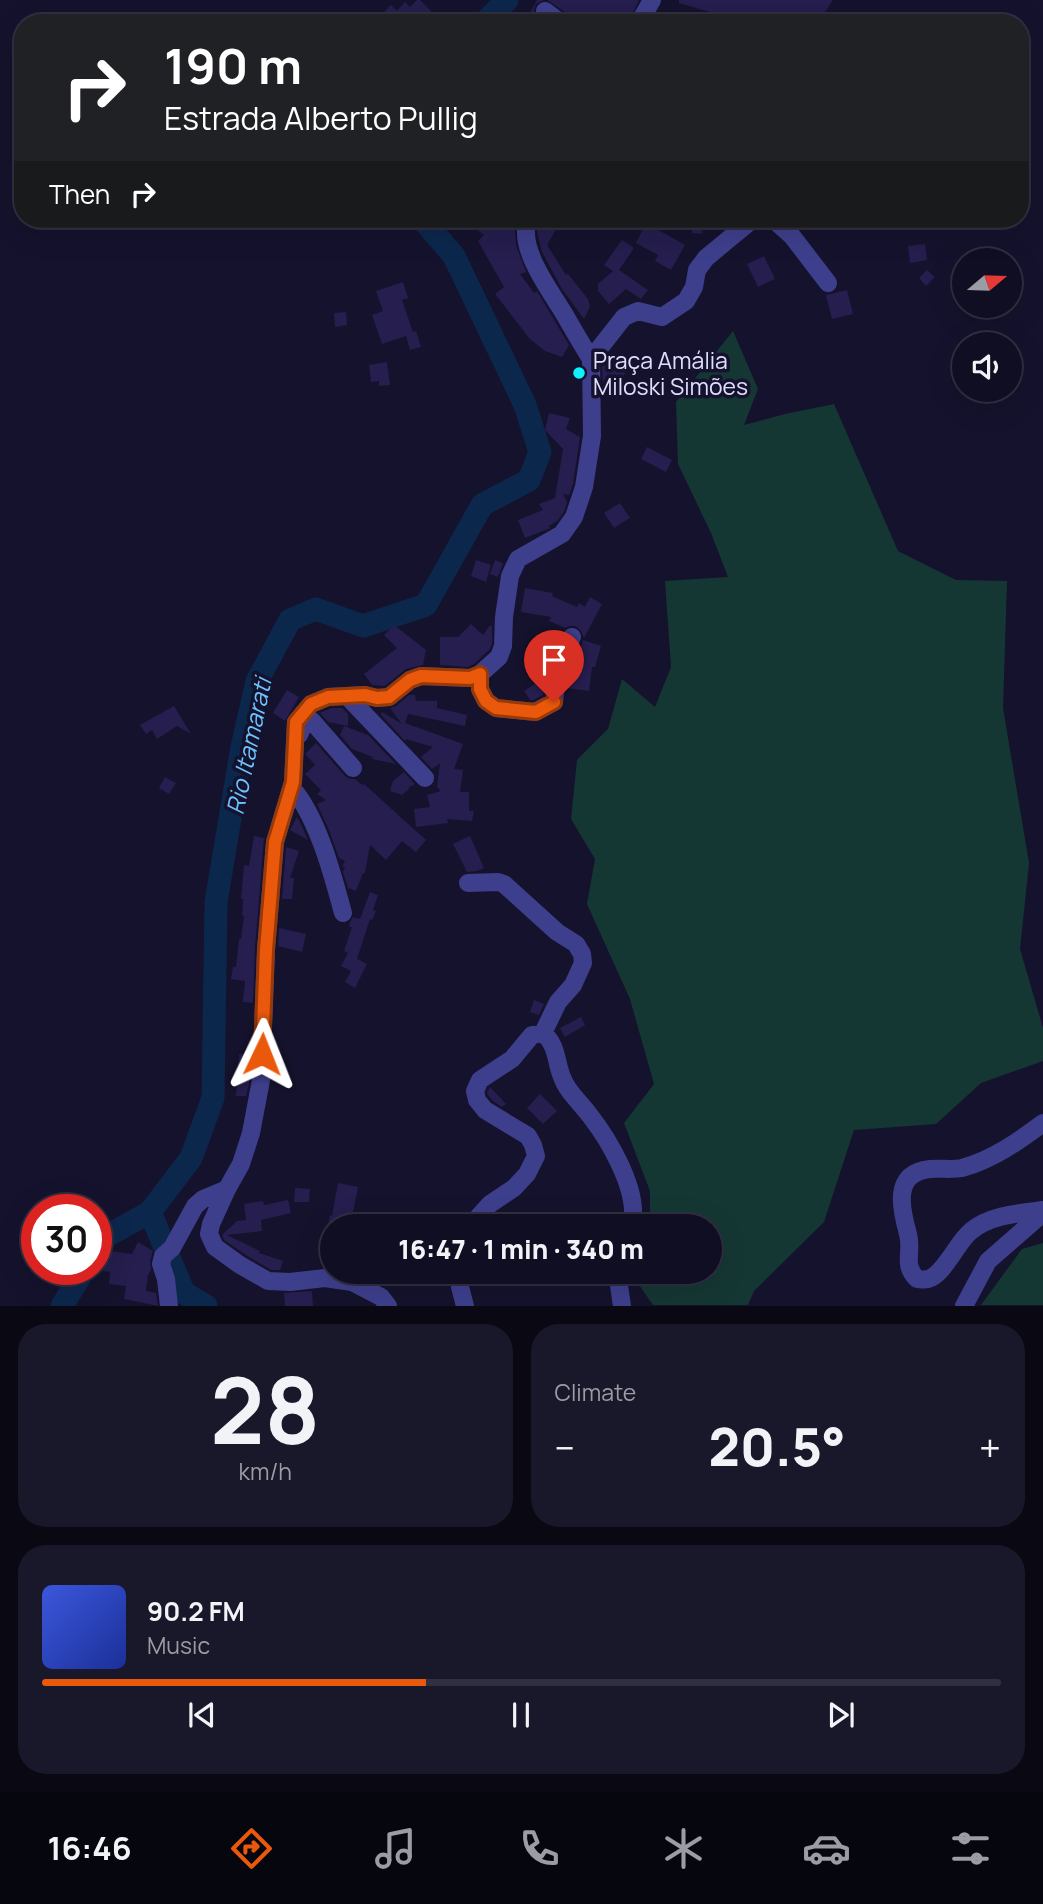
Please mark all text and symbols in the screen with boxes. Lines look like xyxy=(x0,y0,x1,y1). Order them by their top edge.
text: 190 m xyxy=(164,32,302,99)
icon: right xyxy=(49,42,140,133)
text: Estrada Alberto Pullig xyxy=(164,96,478,140)
icon: right xyxy=(124,175,162,213)
text: Then xyxy=(49,176,110,212)
north arrow xyxy=(952,248,1022,318)
map controls xyxy=(952,248,1022,402)
button: sound xyxy=(952,332,1022,402)
place label: Praça Amália Miloski Simões xyxy=(593,344,748,402)
marker: Praça Amália Miloski Simões xyxy=(571,365,587,381)
pin xyxy=(524,630,584,702)
icon: arrive xyxy=(535,641,573,679)
water label: Rio Itamarati xyxy=(217,671,279,817)
position arrow xyxy=(225,1017,299,1091)
speed limit sign: 30 xyxy=(21,1194,112,1285)
text: 16:47 · 1 min · 340 m xyxy=(398,1231,644,1267)
text: 28 xyxy=(210,1347,320,1471)
text: Climate xyxy=(555,1376,636,1408)
text: 20.5° xyxy=(708,1411,846,1482)
text: − xyxy=(555,1421,575,1473)
text: + xyxy=(979,1421,1001,1473)
text: km/h xyxy=(239,1455,292,1487)
text: 90.2 FM xyxy=(147,1593,245,1629)
text: Music xyxy=(147,1629,210,1661)
icon: previous xyxy=(183,1696,221,1734)
icon: pause xyxy=(502,1696,540,1734)
icon: next xyxy=(822,1696,860,1734)
icon: directions xyxy=(227,1824,276,1873)
icon: music xyxy=(371,1824,420,1873)
icon: phone xyxy=(515,1824,564,1873)
icon: climate xyxy=(659,1824,708,1873)
icon: car xyxy=(802,1824,851,1873)
icon: filters xyxy=(946,1824,995,1873)
text: 16:46 xyxy=(47,1826,132,1870)

